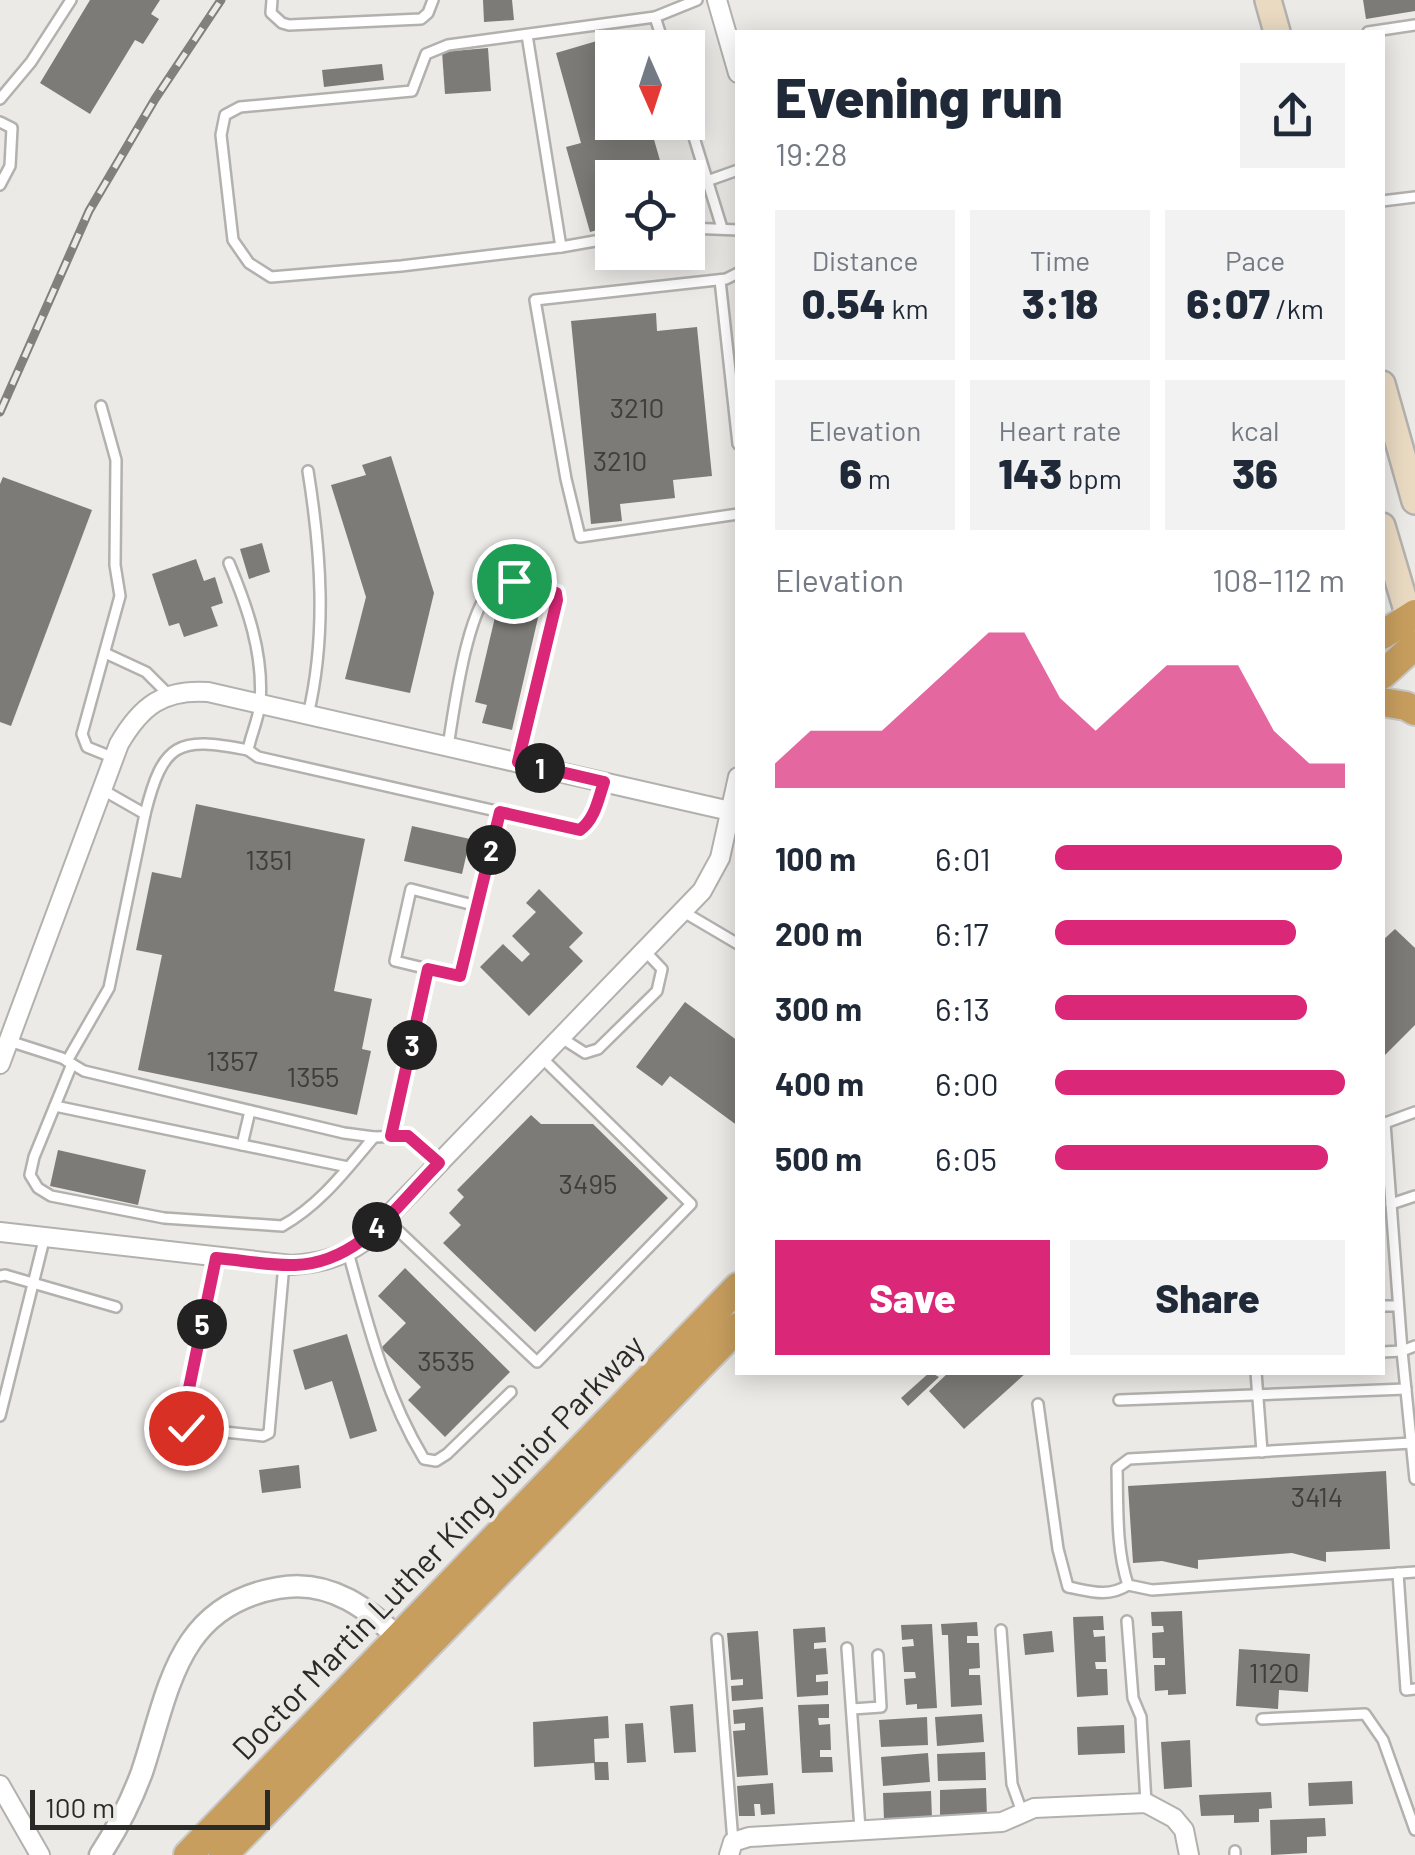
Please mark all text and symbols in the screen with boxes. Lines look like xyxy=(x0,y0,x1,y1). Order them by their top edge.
north arrow xyxy=(595,30,705,140)
map controls xyxy=(595,30,705,270)
text: Evening run xyxy=(775,63,1063,129)
button: share xyxy=(1240,63,1345,168)
text: 19:28 xyxy=(775,134,848,172)
button: locate xyxy=(595,160,705,270)
text: Distance xyxy=(812,243,918,277)
text: Time xyxy=(1030,243,1090,277)
text: Pace xyxy=(1225,243,1285,277)
text: 0.54 xyxy=(801,277,886,327)
text: 3:18 xyxy=(1022,277,1098,327)
text: 6:07 xyxy=(1186,277,1270,327)
text: km xyxy=(886,291,929,325)
text: /km xyxy=(1270,291,1324,325)
house number: 3210 xyxy=(610,390,664,424)
text: Elevation xyxy=(809,413,921,447)
text: Heart rate xyxy=(999,413,1121,447)
text: kcal xyxy=(1231,413,1279,447)
house number: 3210 xyxy=(593,443,647,477)
text: 6 xyxy=(839,447,862,497)
text: 143 xyxy=(998,447,1062,497)
text: 36 xyxy=(1232,447,1278,497)
text: m xyxy=(862,461,891,495)
text: bpm xyxy=(1062,461,1122,495)
pin xyxy=(472,539,557,624)
icon: arrive xyxy=(487,554,542,609)
text: Elevation xyxy=(775,560,904,598)
text: 108–112 m xyxy=(1212,560,1345,598)
pin: 1 xyxy=(515,743,565,793)
text: 1 xyxy=(535,751,545,785)
pin: 2 xyxy=(466,825,516,875)
text: 2 xyxy=(483,833,499,867)
text: 100 m xyxy=(775,839,856,877)
text: 6:01 xyxy=(935,839,991,877)
house number: 1351 xyxy=(245,842,293,876)
text: 200 m xyxy=(775,914,863,952)
text: 6:17 xyxy=(935,914,989,952)
text: 300 m xyxy=(775,989,862,1027)
text: 6:13 xyxy=(935,989,990,1027)
pin: 3 xyxy=(387,1020,437,1070)
text: 3 xyxy=(404,1028,420,1062)
house number: 1357 xyxy=(206,1043,258,1077)
house number: 1355 xyxy=(286,1059,340,1093)
text: 400 m xyxy=(775,1064,864,1102)
text: 6:00 xyxy=(935,1064,999,1102)
text: 500 m xyxy=(775,1139,862,1177)
text: 6:05 xyxy=(935,1139,997,1177)
house number: 3495 xyxy=(559,1166,617,1200)
pin: 4 xyxy=(352,1202,402,1252)
text: 4 xyxy=(369,1210,385,1244)
button: Save xyxy=(775,1240,1050,1355)
button: Share xyxy=(1070,1240,1345,1355)
pin: 5 xyxy=(177,1299,227,1349)
text: 5 xyxy=(194,1307,210,1341)
street label: Doctor Martin Luther King Junior Parkway xyxy=(223,1325,651,1766)
house number: 3535 xyxy=(417,1343,475,1377)
pin xyxy=(144,1386,229,1471)
icon: check xyxy=(159,1401,214,1456)
house number: 3414 xyxy=(1291,1479,1343,1513)
house number: 1120 xyxy=(1249,1655,1299,1689)
scale bar xyxy=(30,1785,270,1830)
text: 100 m xyxy=(45,1790,115,1824)

